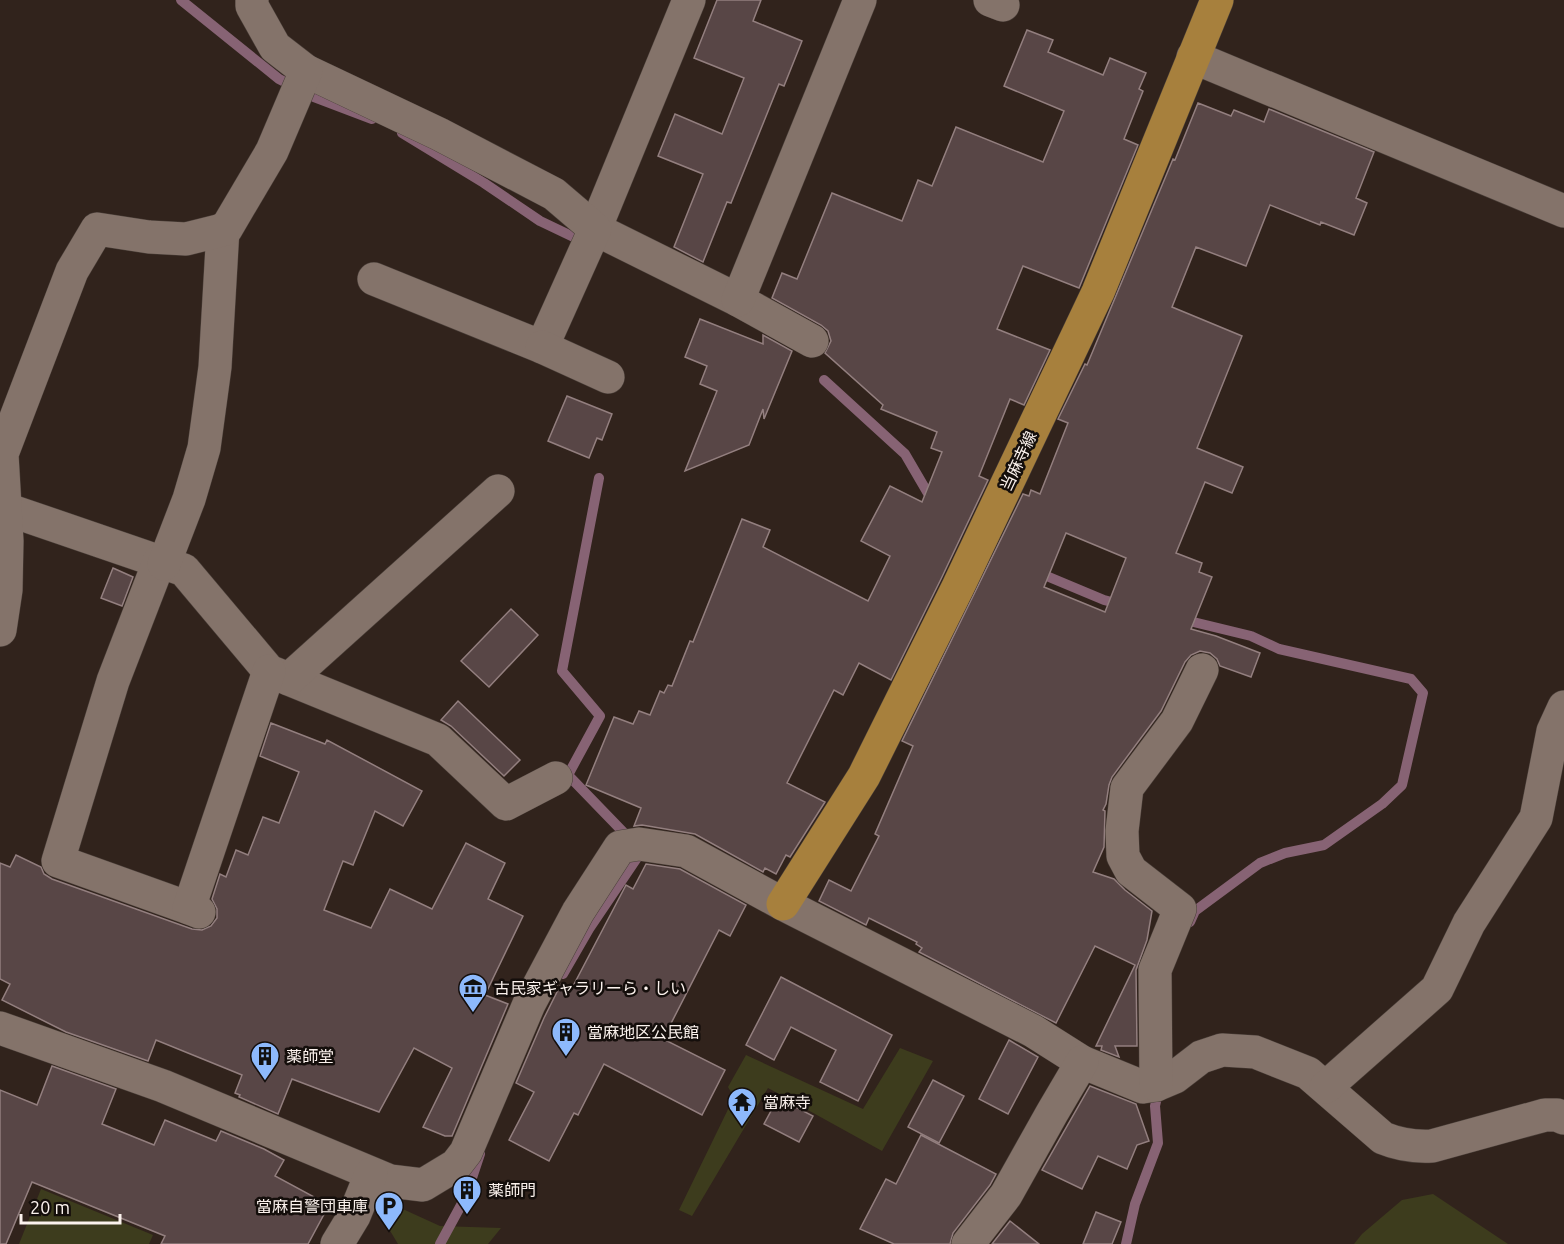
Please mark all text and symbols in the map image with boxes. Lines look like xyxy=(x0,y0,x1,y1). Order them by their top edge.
street label: 当麻寺線 xyxy=(996,428,1040,494)
museum icon: 古民家ギャラリーら・しい xyxy=(457,972,489,1014)
place label: 古民家ギャラリーら・しい xyxy=(494,979,686,997)
building icon: 當麻地区公民館 xyxy=(550,1016,582,1058)
place label: 當麻地区公民館 xyxy=(587,1023,699,1041)
building icon: 薬師堂 xyxy=(249,1040,281,1082)
place label: 薬師堂 xyxy=(286,1047,334,1065)
temple icon: 當麻寺 xyxy=(726,1086,758,1128)
place label: 當麻寺 xyxy=(763,1093,811,1111)
building icon: 薬師門 xyxy=(451,1174,483,1216)
place label: 薬師門 xyxy=(488,1181,536,1199)
scale bar xyxy=(21,1187,120,1225)
parking icon: 當麻自警団車庫 xyxy=(373,1190,405,1232)
text: 20 m xyxy=(30,1197,70,1217)
place label: 當麻自警団車庫 xyxy=(256,1197,368,1215)

